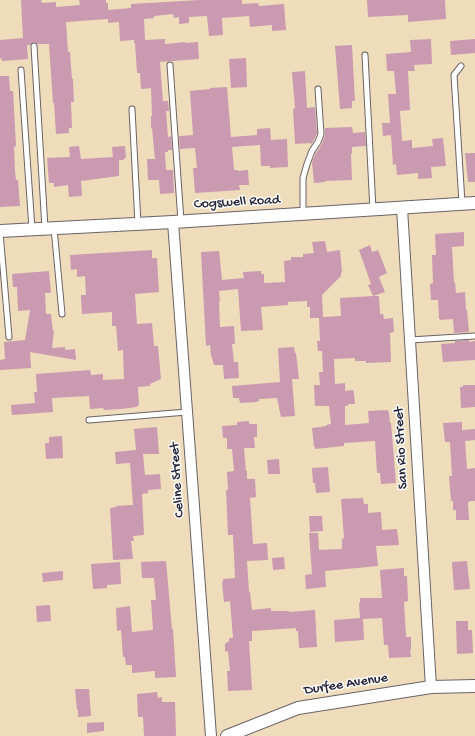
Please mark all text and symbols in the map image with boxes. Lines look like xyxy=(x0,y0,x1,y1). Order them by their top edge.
street label: Cogswell Road xyxy=(194,192,280,214)
street label: San Rio Street xyxy=(391,406,413,490)
street label: Celine Street xyxy=(167,442,189,518)
street label: Durfee Avenue xyxy=(303,670,389,700)

